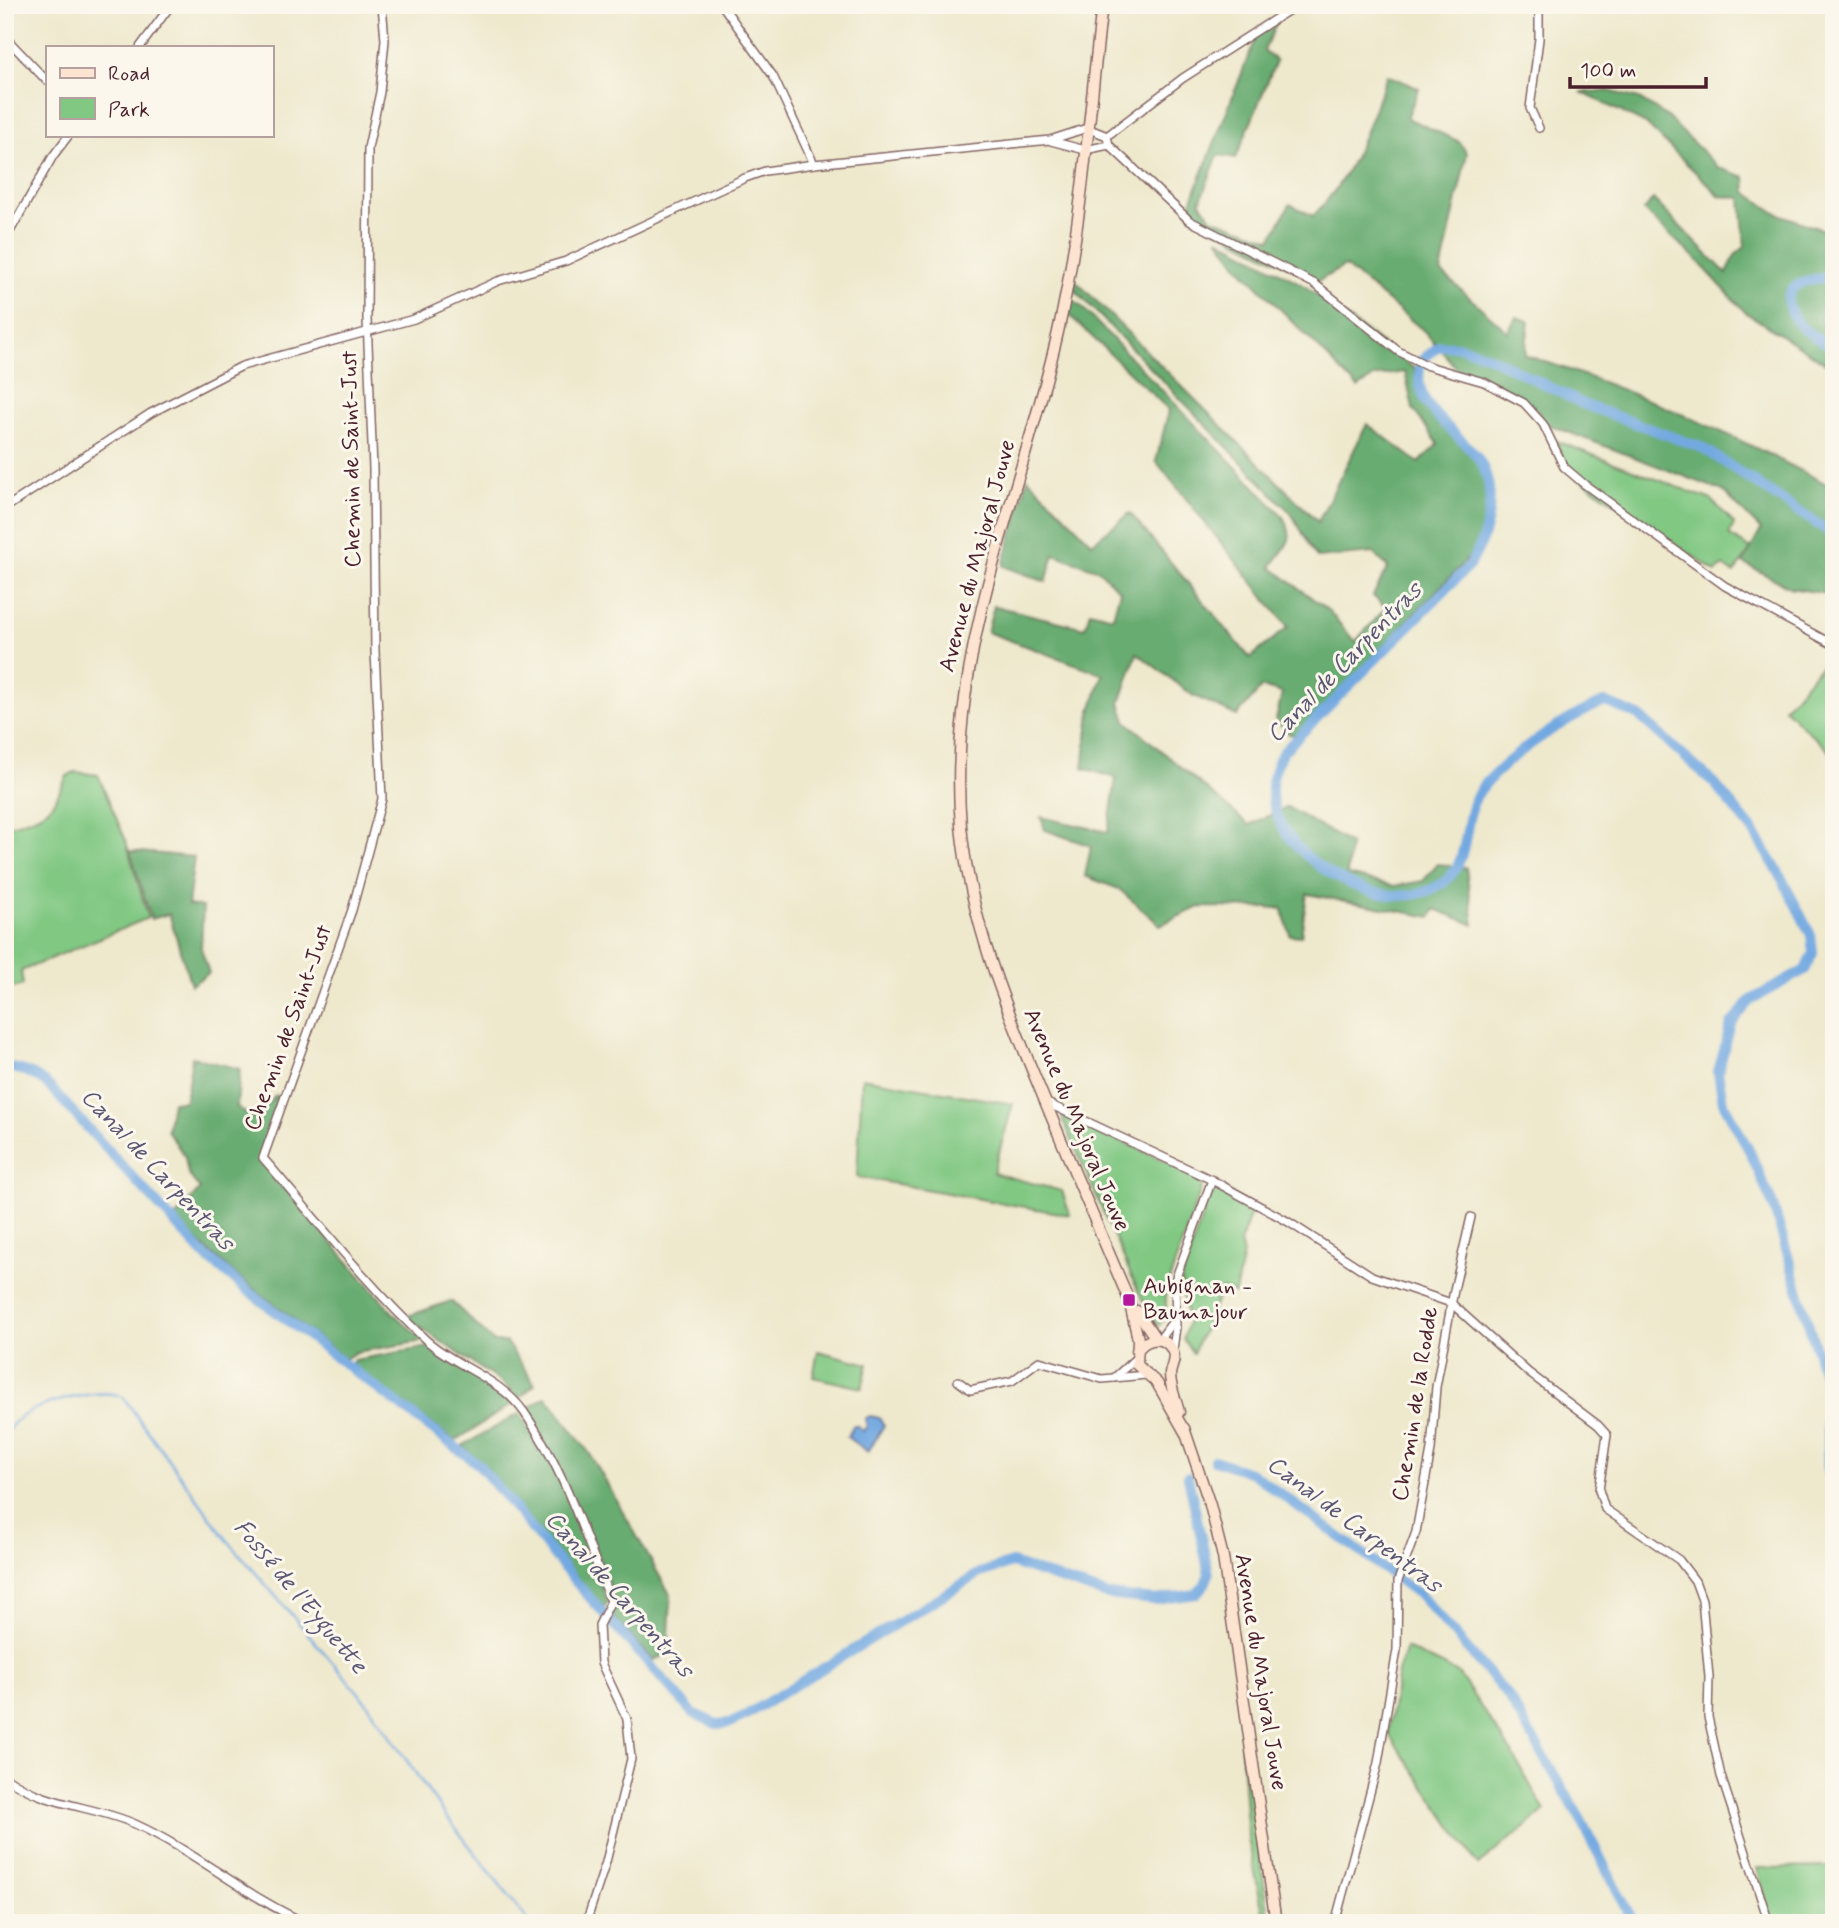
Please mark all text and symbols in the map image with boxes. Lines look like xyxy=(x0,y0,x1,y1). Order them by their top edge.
legend xyxy=(46,46,273,136)
scale bar xyxy=(1570,46,1706,90)
text: 100 m xyxy=(1580,57,1636,85)
text: Road xyxy=(108,60,150,88)
text: Park xyxy=(108,96,150,124)
street label: Chemin de Saint-Just xyxy=(335,350,369,568)
street label: Avenue du Majoral Jouve xyxy=(933,436,1023,676)
water label: Canal de Carpentras xyxy=(1260,575,1431,750)
street label: Chemin de Saint-Just xyxy=(238,921,340,1135)
street label: Avenue du Majoral Jouve xyxy=(1015,1004,1137,1236)
water label: Canal de Carpentras xyxy=(74,1082,242,1259)
place label: Aubignan - Baumajour xyxy=(1143,1272,1252,1328)
marker: Aubignan - Baumajour xyxy=(1121,1292,1137,1308)
street label: Chemin de la Rodde xyxy=(1386,1304,1446,1503)
water label: Canal de Carpentras xyxy=(1260,1449,1449,1602)
water label: Canal de Carpentras xyxy=(538,1505,701,1687)
water label: Fossé de l'Eyguette xyxy=(224,1513,374,1684)
street label: Avenue du Majoral Jouve xyxy=(1226,1551,1294,1793)

